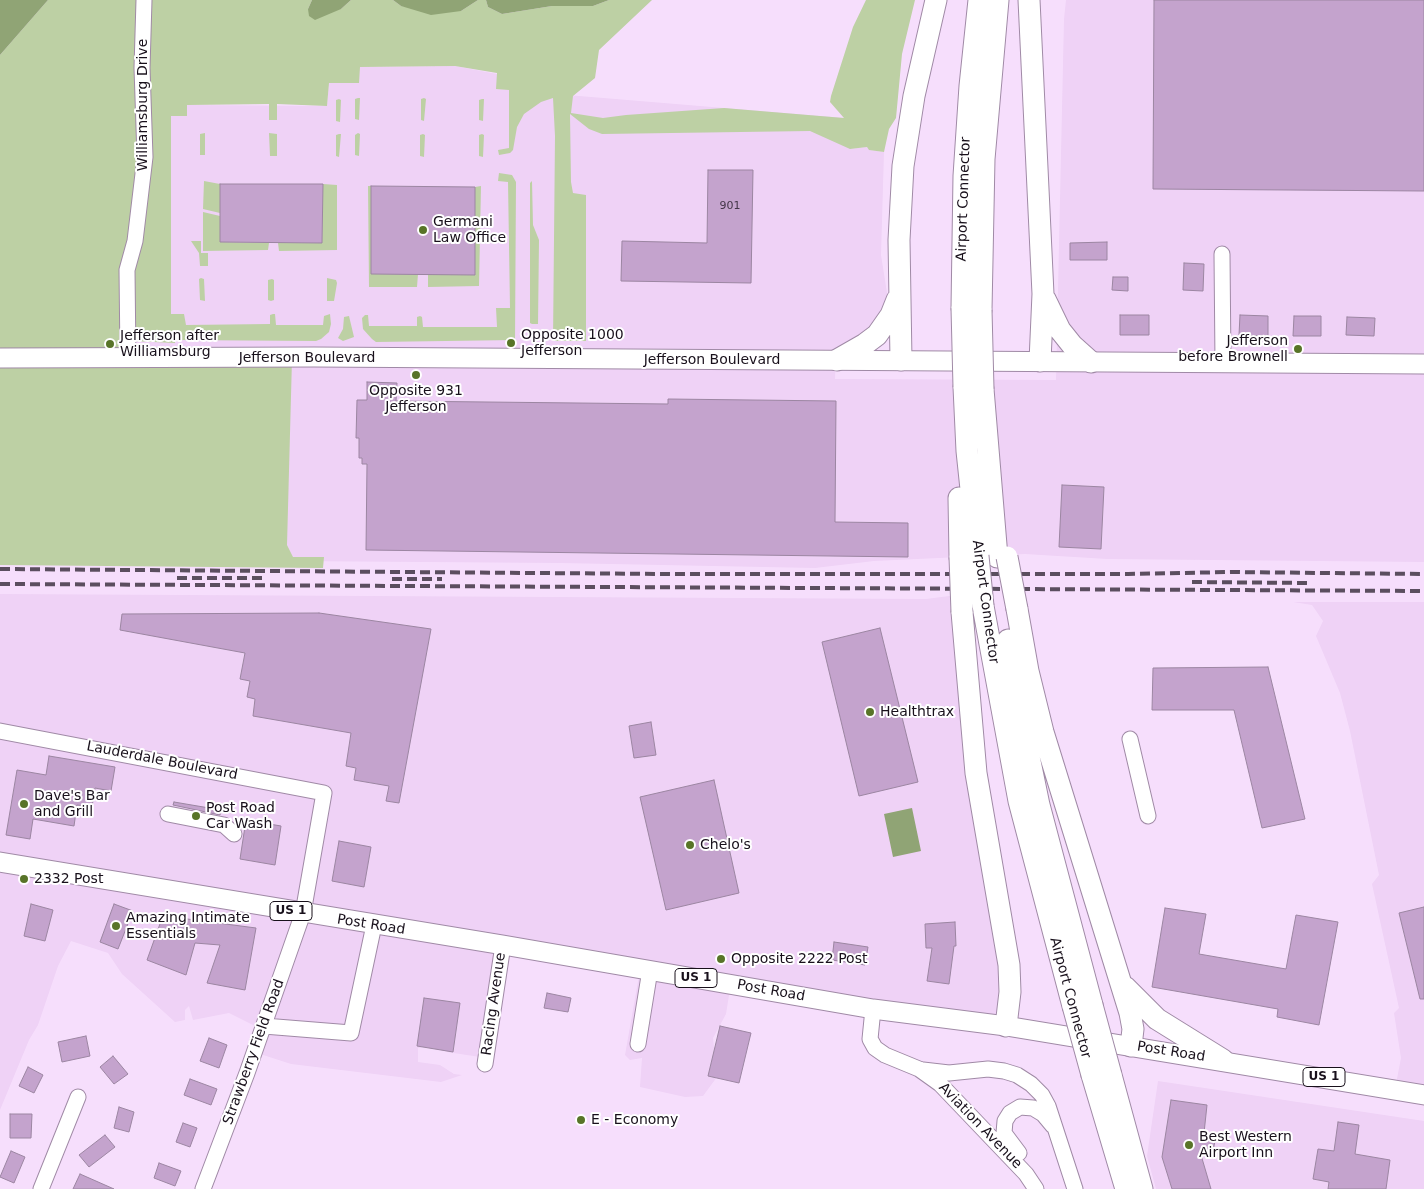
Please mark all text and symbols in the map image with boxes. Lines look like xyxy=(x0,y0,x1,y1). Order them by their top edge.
street label: Williamsburg Drive xyxy=(135,39,151,171)
street label: Airport Connector xyxy=(953,136,975,262)
house number: 901 xyxy=(720,199,740,213)
place label: Germani Law Office xyxy=(433,214,506,246)
marker: Germani Law Office xyxy=(417,224,429,236)
place label: Opposite 1000 Jefferson xyxy=(521,327,624,360)
place label: Jefferson after Williamsburg xyxy=(120,328,219,361)
place label: Jefferson before Brownell xyxy=(1178,333,1288,366)
marker: Opposite 1000 Jefferson xyxy=(505,337,517,349)
marker: Jefferson after Williamsburg xyxy=(104,338,116,350)
marker: Jefferson before Brownell xyxy=(1292,343,1304,355)
street label: Jefferson Boulevard xyxy=(239,350,375,366)
street label: Jefferson Boulevard xyxy=(644,352,780,368)
marker: Opposite 931 Jefferson xyxy=(410,369,422,381)
place label: Opposite 931 Jefferson xyxy=(369,383,463,416)
street label: Airport Connector xyxy=(968,539,1002,665)
place label: Healthtrax xyxy=(880,704,954,720)
marker: Healthtrax xyxy=(864,706,876,718)
street label: Lauderdale Boulevard xyxy=(85,738,239,784)
place label: Dave's Bar and Grill xyxy=(34,788,110,820)
marker: Dave's Bar and Grill xyxy=(18,798,30,810)
place label: Post Road Car Wash xyxy=(206,800,275,832)
marker: Post Road Car Wash xyxy=(190,810,202,822)
place label: Chelo's xyxy=(700,837,751,853)
marker: Chelo's xyxy=(684,839,696,851)
place label: 2332 Post xyxy=(34,871,103,887)
marker: 2332 Post xyxy=(18,873,30,885)
road number: US 1 xyxy=(270,901,312,920)
place label: Amazing Intimate Essentials xyxy=(126,910,250,942)
street label: Post Road xyxy=(336,911,406,939)
marker: Amazing Intimate Essentials xyxy=(110,920,122,932)
street label: Airport Connector xyxy=(1046,936,1094,1060)
street label: Racing Avenue xyxy=(478,951,510,1057)
place label: Opposite 2222 Post xyxy=(731,951,867,967)
marker: Opposite 2222 Post xyxy=(715,953,727,965)
road number: US 1 xyxy=(675,968,717,988)
street label: Strawberry Field Road xyxy=(220,977,288,1127)
street label: Post Road xyxy=(736,977,806,1005)
street label: Post Road xyxy=(1136,1038,1206,1066)
road number: US 1 xyxy=(1303,1068,1345,1086)
street label: Aviation Avenue xyxy=(935,1080,1025,1172)
place label: E - Economy xyxy=(591,1112,678,1128)
marker: E - Economy xyxy=(575,1114,587,1126)
place label: Best Western Airport Inn xyxy=(1199,1129,1292,1162)
marker: Best Western Airport Inn xyxy=(1183,1139,1195,1151)

